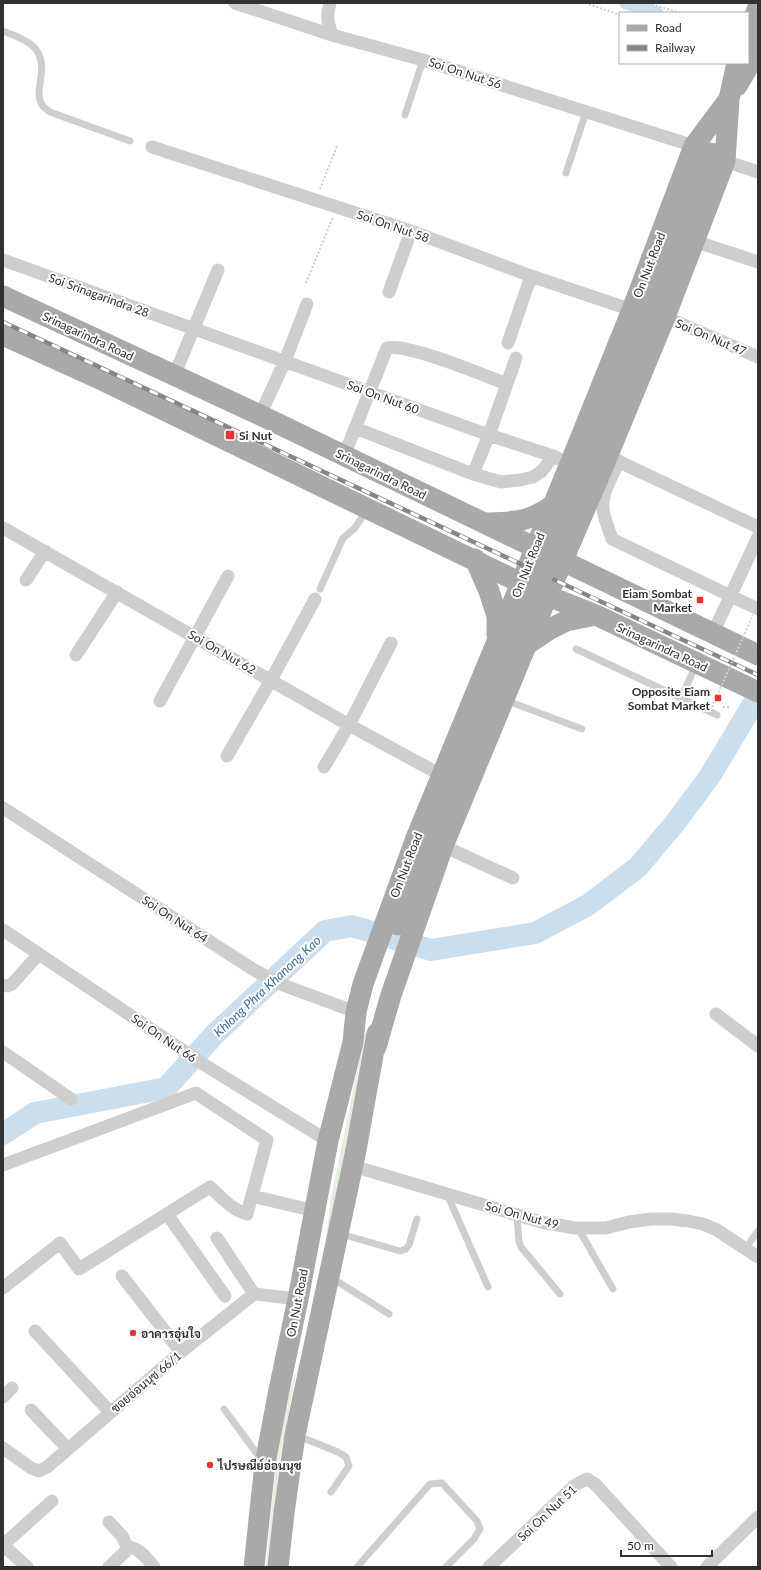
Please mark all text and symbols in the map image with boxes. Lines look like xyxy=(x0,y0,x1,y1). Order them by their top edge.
legend xyxy=(619,12,749,64)
text: Road xyxy=(655,20,682,35)
text: Railway xyxy=(655,40,696,55)
street label: Soi On Nut 56 xyxy=(427,54,503,92)
street label: Soi On Nut 58 xyxy=(355,207,431,245)
street label: On Nut Road xyxy=(630,230,668,300)
street label: Soi Srinagarindra 28 xyxy=(47,270,151,320)
street label: Srinagarindra Road xyxy=(40,308,136,364)
street label: Soi On Nut 47 xyxy=(673,315,749,359)
street label: Soi On Nut 60 xyxy=(345,377,421,417)
place label: Si Nut xyxy=(239,428,272,443)
marker: Si Nut xyxy=(224,429,236,441)
street label: Srinagarindra Road xyxy=(333,446,429,502)
street label: On Nut Road xyxy=(508,530,548,600)
place label: Eiam Sombat Market xyxy=(622,586,693,615)
marker: Eiam Sombat Market xyxy=(695,595,705,605)
street label: Srinagarindra Road xyxy=(614,619,710,675)
street label: Soi On Nut 62 xyxy=(186,627,258,677)
place label: Opposite Eiam Sombat Market xyxy=(628,684,711,713)
marker: Opposite Eiam Sombat Market xyxy=(713,693,723,703)
street label: On Nut Road xyxy=(387,830,425,900)
street label: Soi On Nut 64 xyxy=(139,892,211,946)
water label: Khlong Phra Khanong Kao xyxy=(210,932,324,1040)
street label: Soi On Nut 66 xyxy=(128,1011,200,1065)
street label: Soi On Nut 49 xyxy=(484,1198,560,1232)
street label: On Nut Road xyxy=(283,1268,311,1338)
place label: อาคารอุ่นใจ xyxy=(141,1326,201,1342)
marker: อาคารอุ่นใจ xyxy=(128,1328,138,1338)
street label: ซอยอ่อนนุช 66/1 xyxy=(108,1348,186,1417)
place label: ไปรษณีย์อ่อนนุช xyxy=(217,1458,302,1474)
marker: ไปรษณีย์อ่อนนุช xyxy=(205,1460,215,1470)
street label: Soi On Nut 51 xyxy=(514,1482,580,1544)
scale bar xyxy=(621,1532,712,1558)
text: 50 m xyxy=(627,1538,654,1553)

